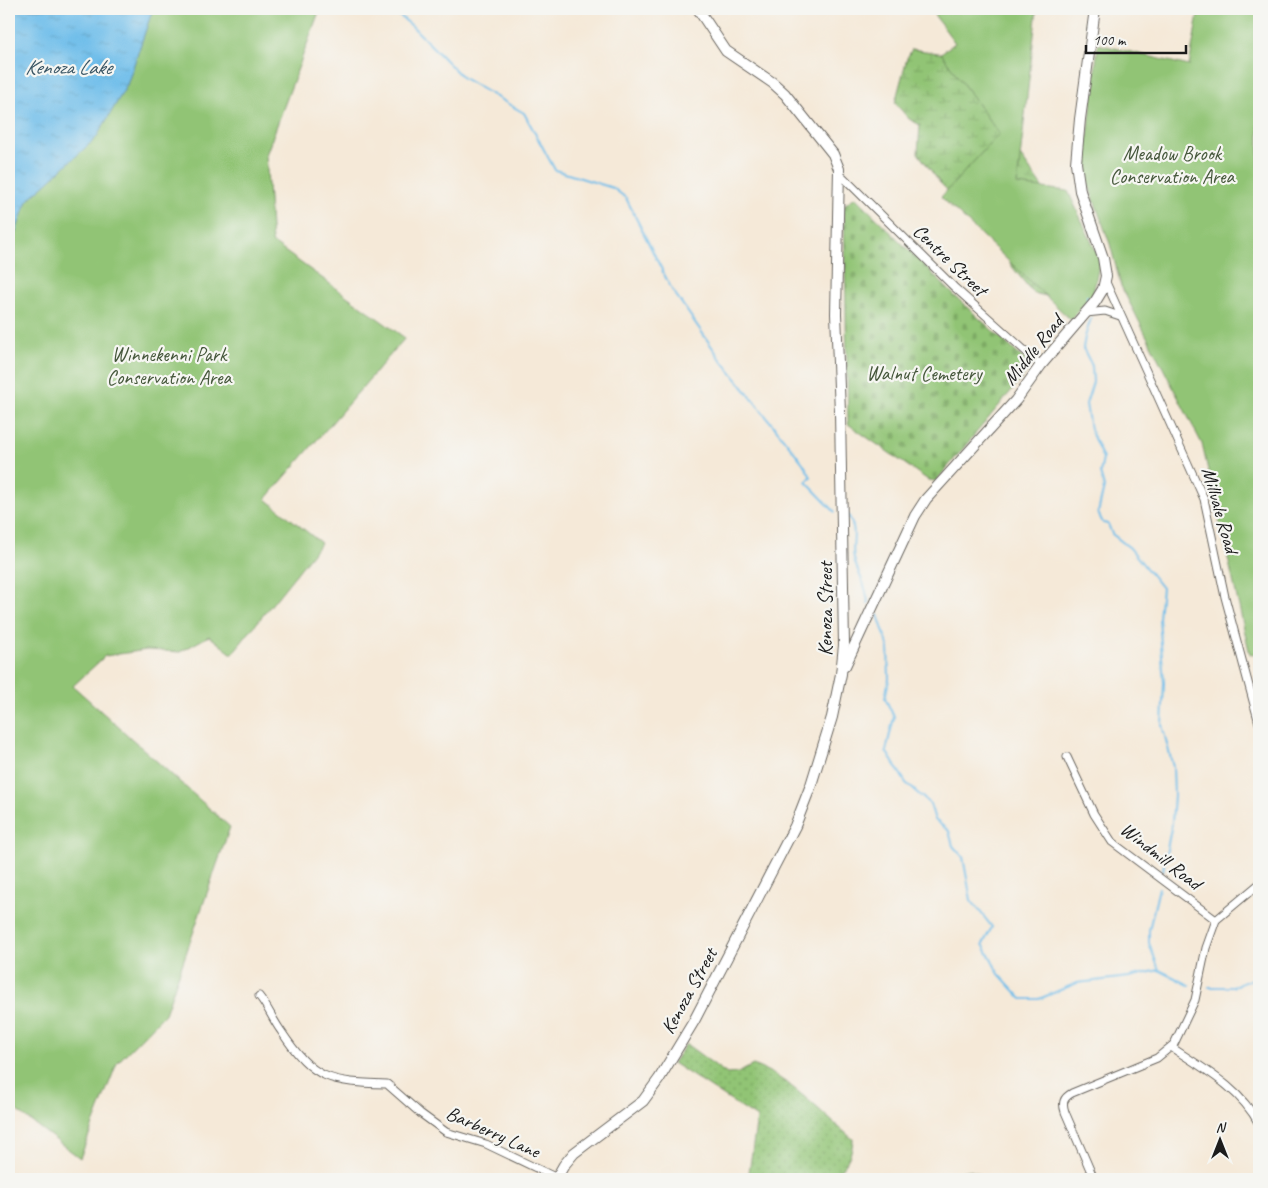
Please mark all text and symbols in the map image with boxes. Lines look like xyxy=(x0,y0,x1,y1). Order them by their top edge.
scale bar xyxy=(1086,22,1186,54)
text: 100 m xyxy=(1093,31,1127,50)
water label: Kenoza Lake xyxy=(25,54,114,80)
park label: Meadow Brook Conservation Area xyxy=(1110,141,1235,189)
street label: Centre Street xyxy=(908,218,995,304)
street label: Middle Road xyxy=(997,307,1071,390)
park label: Winnekenni Park Conservation Area xyxy=(107,342,232,390)
park label: Walnut Cemetery xyxy=(866,361,984,386)
street label: Millvale Road xyxy=(1196,464,1245,559)
street label: Kenoza Street xyxy=(813,560,838,656)
street label: Windmill Road xyxy=(1115,816,1209,897)
street label: Kenoza Street xyxy=(655,942,724,1038)
street label: Barberry Lane xyxy=(442,1100,545,1164)
north arrow xyxy=(1196,1116,1246,1166)
text: N xyxy=(1216,1119,1227,1136)

